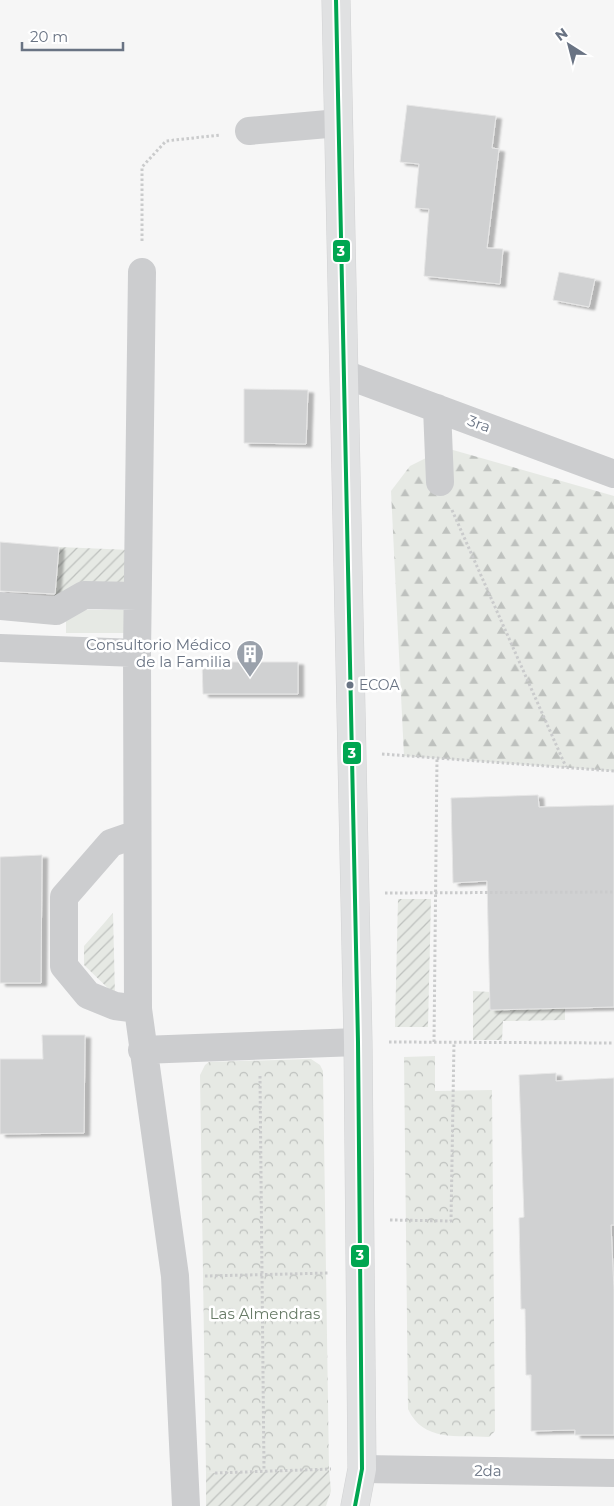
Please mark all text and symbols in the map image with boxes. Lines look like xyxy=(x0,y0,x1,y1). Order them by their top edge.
scale bar xyxy=(22,20,124,52)
north arrow xyxy=(544,20,594,70)
text: N xyxy=(551,24,571,45)
text: 20 m xyxy=(30,27,68,46)
line badge: 3 xyxy=(332,239,351,263)
text: 3 xyxy=(336,242,345,260)
street label: 3ra xyxy=(465,411,493,436)
place label: Consultorio Médico de la Familia xyxy=(86,635,231,671)
building icon: Consultorio Médico de la Familia xyxy=(235,639,265,678)
place label: ECOA xyxy=(359,676,400,694)
marker: ECOA xyxy=(345,680,355,690)
line badge: 3 xyxy=(342,741,362,765)
text: 3 xyxy=(347,744,356,762)
line badge: 3 xyxy=(350,1244,370,1268)
text: 3 xyxy=(355,1246,364,1264)
park label: Las Almendras xyxy=(210,1304,320,1323)
street label: 2da xyxy=(474,1461,502,1480)

